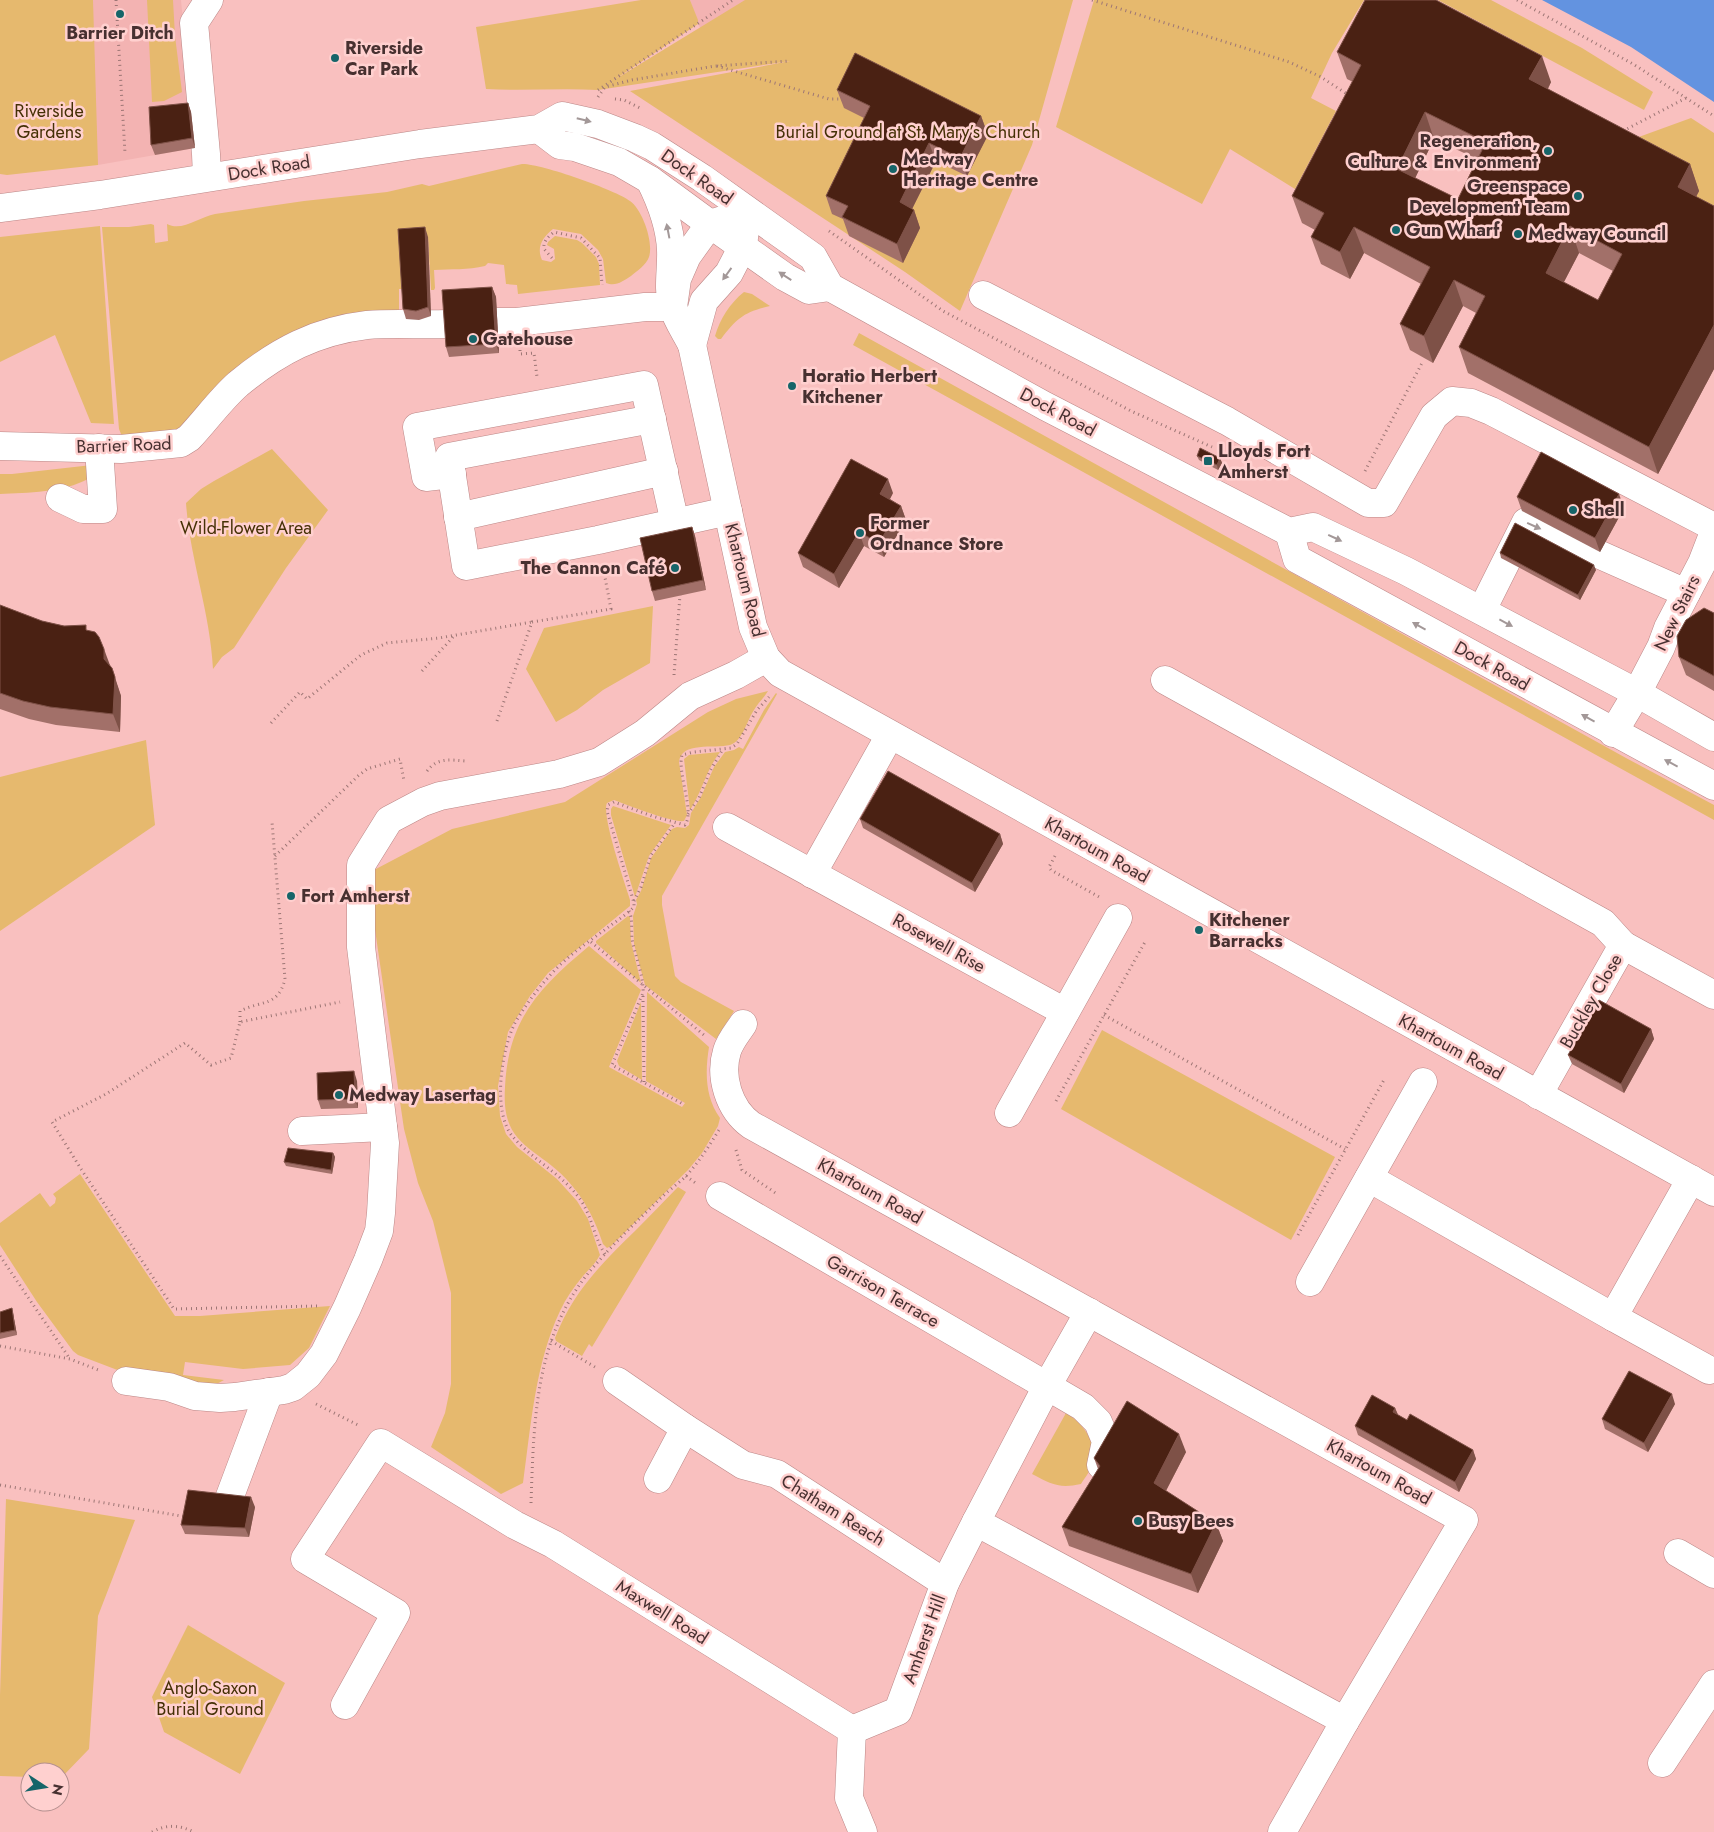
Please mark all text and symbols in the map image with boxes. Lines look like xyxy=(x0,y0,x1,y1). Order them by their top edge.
marker: Barrier Ditch xyxy=(114,8,126,20)
place label: Barrier Ditch xyxy=(66,20,174,46)
place label: Riverside Car Park xyxy=(345,35,423,82)
marker: Riverside Car Park xyxy=(329,52,341,64)
park label: Riverside Gardens xyxy=(14,98,84,145)
one-way arrow xyxy=(576,116,591,124)
park label: Burial Ground at St. Mary’s Church xyxy=(775,119,1041,145)
place label: Regeneration, Culture & Environment xyxy=(1348,128,1538,175)
street label: Dock Road xyxy=(656,143,738,211)
marker: Regeneration, Culture & Environment xyxy=(1542,145,1554,157)
place label: Medway Heritage Centre xyxy=(903,146,1038,193)
street label: Dock Road xyxy=(226,149,312,187)
marker: Medway Heritage Centre xyxy=(887,163,899,175)
place label: Greenspace Development Team xyxy=(1409,173,1568,220)
marker: Greenspace Development Team xyxy=(1572,190,1584,202)
place label: Gun Wharf xyxy=(1406,217,1500,243)
place label: Medway Council xyxy=(1528,221,1666,247)
one-way arrow xyxy=(664,224,672,239)
marker: Gun Wharf xyxy=(1390,224,1402,236)
marker: Medway Council xyxy=(1512,228,1524,240)
one-way arrow xyxy=(722,267,732,281)
one-way arrow xyxy=(779,272,792,281)
place label: Gatehouse xyxy=(483,326,573,352)
marker: Gatehouse xyxy=(467,333,479,345)
place label: Horatio Herbert Kitchener xyxy=(802,363,937,410)
marker: Horatio Herbert Kitchener xyxy=(786,380,798,392)
street label: Dock Road xyxy=(1015,381,1101,443)
street label: Barrier Road xyxy=(76,430,172,460)
place label: Lloyds Fort Amherst xyxy=(1217,438,1310,485)
marker: Lloyds Fort Amherst xyxy=(1202,455,1214,467)
place label: Shell xyxy=(1583,497,1625,523)
marker: Shell xyxy=(1567,504,1579,516)
place label: Former Ordnance Store xyxy=(870,510,1003,557)
park label: Wild-Flower Area xyxy=(180,515,312,541)
street label: Khartoum Road xyxy=(718,520,772,640)
one-way arrow xyxy=(1527,522,1541,530)
marker: Former Ordnance Store xyxy=(854,527,866,539)
one-way arrow xyxy=(1328,534,1342,542)
place label: The Cannon Café xyxy=(521,555,665,581)
marker: The Cannon Café xyxy=(669,562,681,574)
street label: New Stairs xyxy=(1647,571,1707,655)
one-way arrow xyxy=(1499,619,1514,627)
one-way arrow xyxy=(1411,622,1426,630)
street label: Dock Road xyxy=(1449,635,1535,697)
one-way arrow xyxy=(1582,714,1595,723)
one-way arrow xyxy=(1664,759,1678,767)
street label: Khartoum Road xyxy=(1040,810,1154,890)
place label: Fort Amherst xyxy=(301,883,410,909)
marker: Fort Amherst xyxy=(285,890,297,902)
street label: Rosewell Rise xyxy=(888,907,990,979)
place label: Kitchener Barracks xyxy=(1209,907,1290,954)
marker: Kitchener Barracks xyxy=(1193,924,1205,936)
street label: Buckley Close xyxy=(1553,949,1629,1053)
street label: Khartoum Road xyxy=(1394,1007,1508,1087)
place label: Medway Lasertag xyxy=(349,1082,496,1108)
marker: Medway Lasertag xyxy=(333,1089,345,1101)
street label: Khartoum Road xyxy=(813,1151,927,1231)
street label: Garrison Terrace xyxy=(822,1248,944,1334)
street label: Khartoum Road xyxy=(1322,1432,1436,1512)
street label: Chatham Reach xyxy=(776,1468,890,1552)
place label: Busy Bees xyxy=(1148,1508,1234,1534)
marker: Busy Bees xyxy=(1132,1515,1144,1527)
street label: Maxwell Road xyxy=(611,1573,713,1651)
street label: Amherst Hill xyxy=(896,1591,952,1687)
park label: Anglo-Saxon Burial Ground xyxy=(156,1675,264,1722)
north arrow xyxy=(20,1762,70,1812)
text: N xyxy=(47,1782,69,1797)

